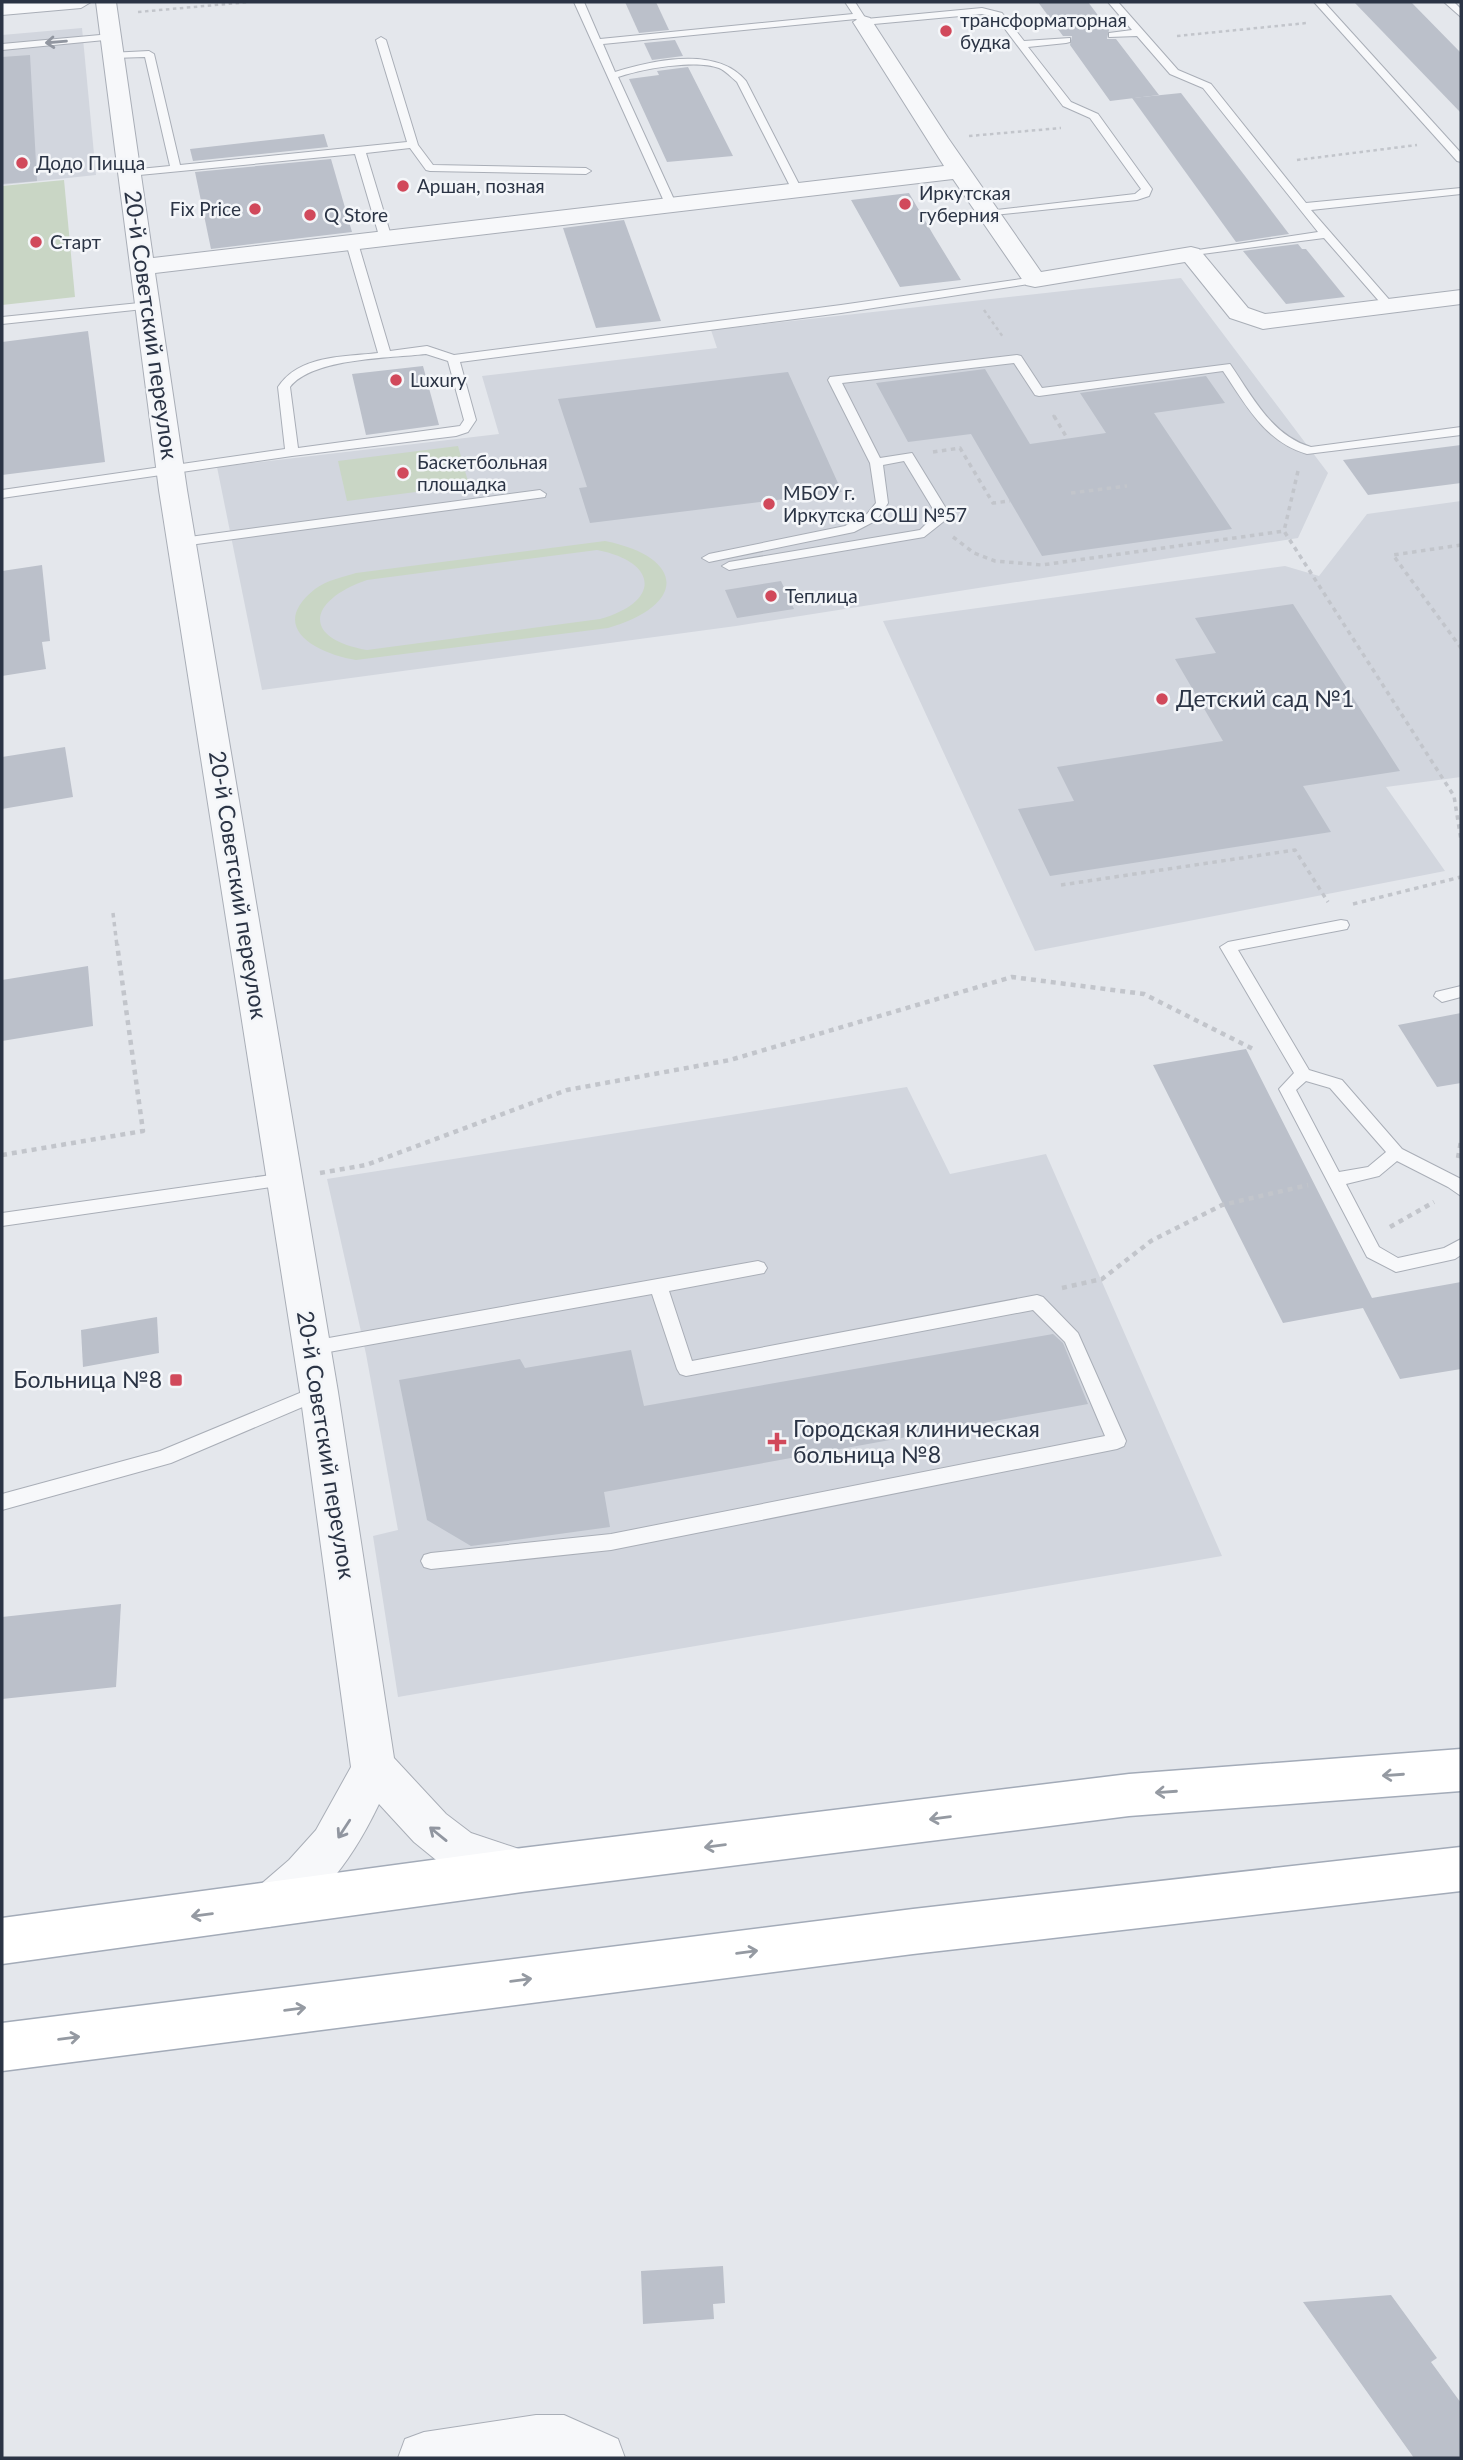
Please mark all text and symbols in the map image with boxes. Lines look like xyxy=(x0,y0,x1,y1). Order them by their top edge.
place label: трансформаторная будка xyxy=(960,8,1127,53)
marker: трансформаторная будка xyxy=(938,23,954,39)
one-way arrow xyxy=(46,36,68,49)
place label: Додо Пицца xyxy=(36,151,145,174)
marker: Додо Пицца xyxy=(14,155,30,171)
place label: Аршан, позная xyxy=(417,174,545,197)
marker: Аршан, позная xyxy=(395,178,411,194)
place label: Иркутская губерния xyxy=(919,181,1011,226)
street label: 20-й Советский переулок xyxy=(119,189,185,461)
marker: Иркутская губерния xyxy=(897,196,913,212)
place label: Fix Price xyxy=(170,197,241,220)
marker: Fix Price xyxy=(247,201,263,217)
place label: Q Store xyxy=(324,203,388,226)
marker: Q Store xyxy=(302,207,318,223)
place label: Старт xyxy=(50,230,102,253)
marker: Старт xyxy=(28,234,44,250)
place label: Luxury xyxy=(410,368,467,391)
marker: Luxury xyxy=(388,372,404,388)
place label: Баскетбольная площадка xyxy=(417,450,548,495)
marker: Баскетбольная площадка xyxy=(395,465,411,481)
place label: МБОУ г. Иркутска СОШ №57 xyxy=(783,481,967,526)
marker: МБОУ г. Иркутска СОШ №57 xyxy=(761,496,777,512)
place label: Теплица xyxy=(785,584,858,607)
marker: Теплица xyxy=(763,588,779,604)
place label: Детский сад №1 xyxy=(1176,684,1354,712)
marker: Детский сад №1 xyxy=(1154,691,1170,707)
street label: 20-й Советский переулок xyxy=(204,749,274,1021)
street label: 20-й Советский переулок xyxy=(292,1309,362,1581)
place label: Больница №8 xyxy=(13,1365,162,1393)
marker: Больница №8 xyxy=(168,1372,184,1388)
place label: Городская клиническая больница №8 xyxy=(793,1414,1040,1468)
marker: Городская клиническая больница №8 xyxy=(767,1432,787,1452)
one-way arrow xyxy=(1382,1769,1405,1782)
one-way arrow xyxy=(1156,1786,1178,1799)
one-way arrow xyxy=(930,1812,952,1825)
one-way arrow xyxy=(337,1819,352,1838)
one-way arrow xyxy=(429,1826,447,1842)
one-way arrow xyxy=(704,1840,726,1853)
one-way arrow xyxy=(191,1908,214,1921)
one-way arrow xyxy=(735,1945,757,1958)
one-way arrow xyxy=(509,1973,532,1986)
one-way arrow xyxy=(283,2002,306,2015)
one-way arrow xyxy=(58,2031,80,2044)

